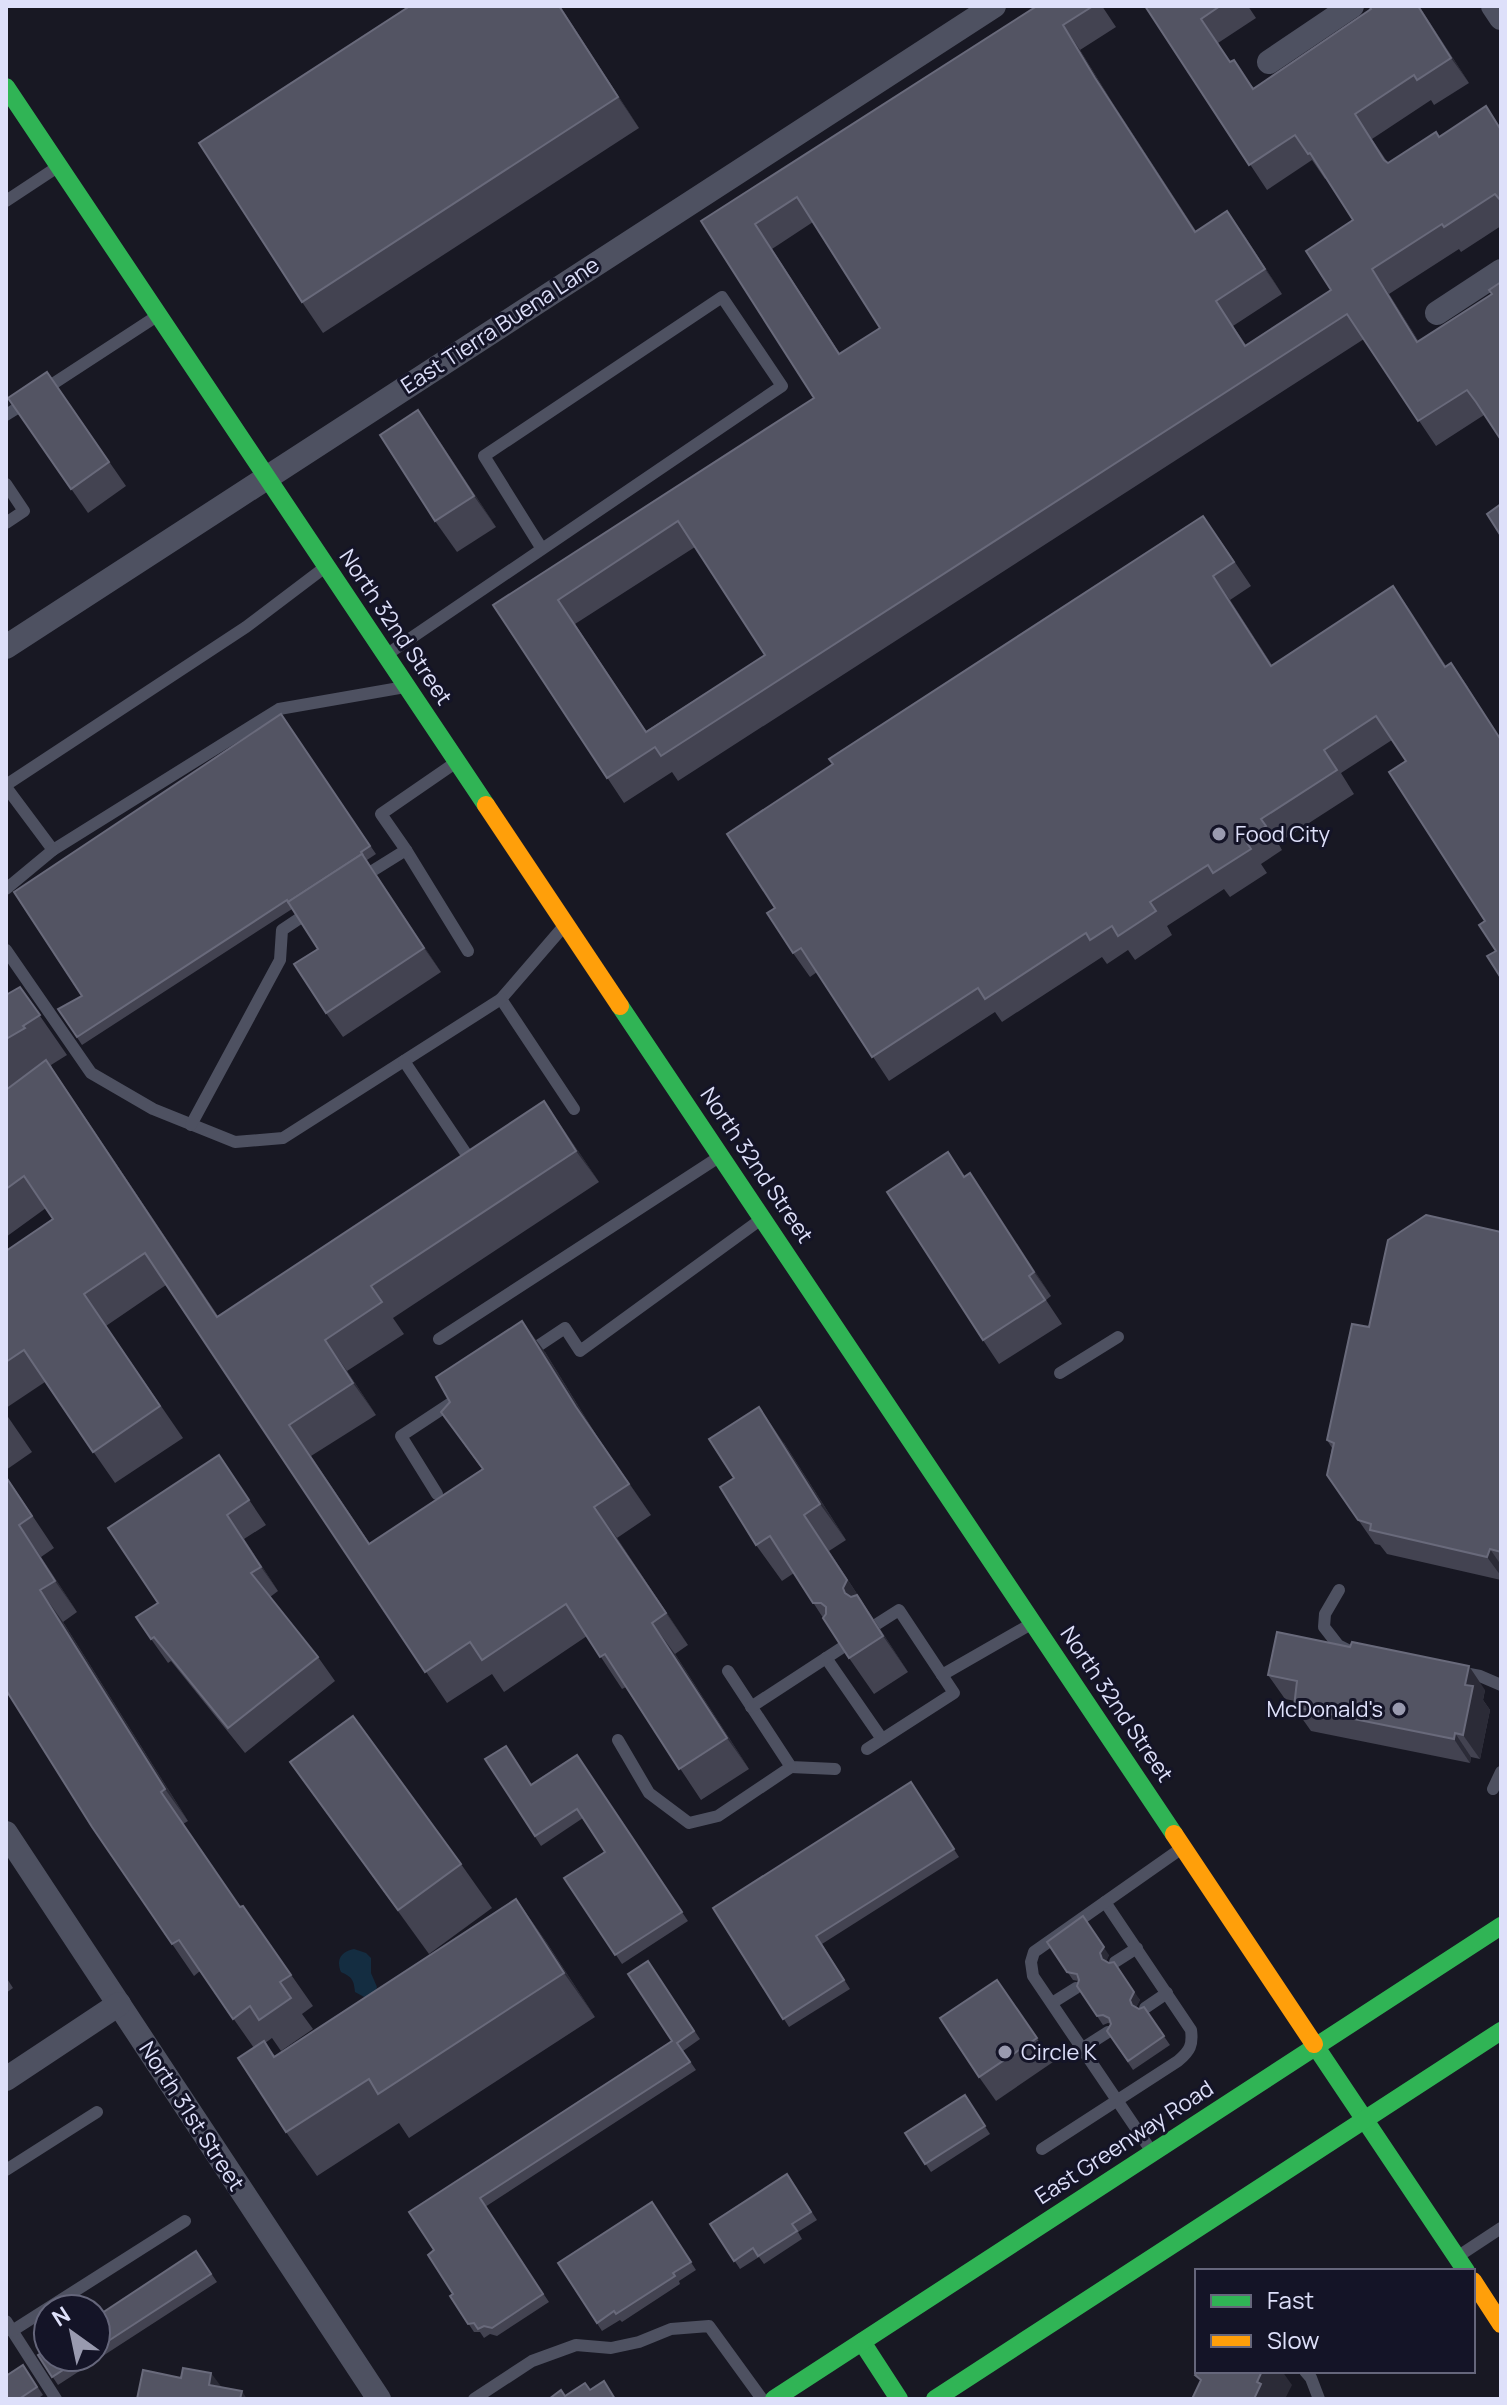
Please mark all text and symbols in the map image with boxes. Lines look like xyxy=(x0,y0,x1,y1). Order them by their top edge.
street label: East Tierra Buena Lane xyxy=(395,250,605,400)
street label: North 32nd Street xyxy=(333,543,459,711)
place label: Food City xyxy=(1235,819,1331,849)
marker: Food City xyxy=(1210,825,1228,843)
street label: North 32nd Street xyxy=(694,1081,820,1249)
street label: North 32nd Street xyxy=(1054,1620,1180,1788)
place label: McDonald's xyxy=(1267,1694,1383,1724)
marker: McDonald's xyxy=(1390,1700,1408,1718)
street label: North 31st Street xyxy=(132,2036,252,2197)
place label: Circle K xyxy=(1021,2037,1098,2067)
marker: Circle K xyxy=(996,2043,1014,2061)
street label: East Greenway Road xyxy=(1029,2073,1219,2211)
legend xyxy=(1195,2269,1475,2373)
text: Fast xyxy=(1267,2283,1314,2316)
north arrow xyxy=(32,2293,112,2373)
text: N xyxy=(46,2299,76,2333)
text: Slow xyxy=(1267,2323,1320,2356)

